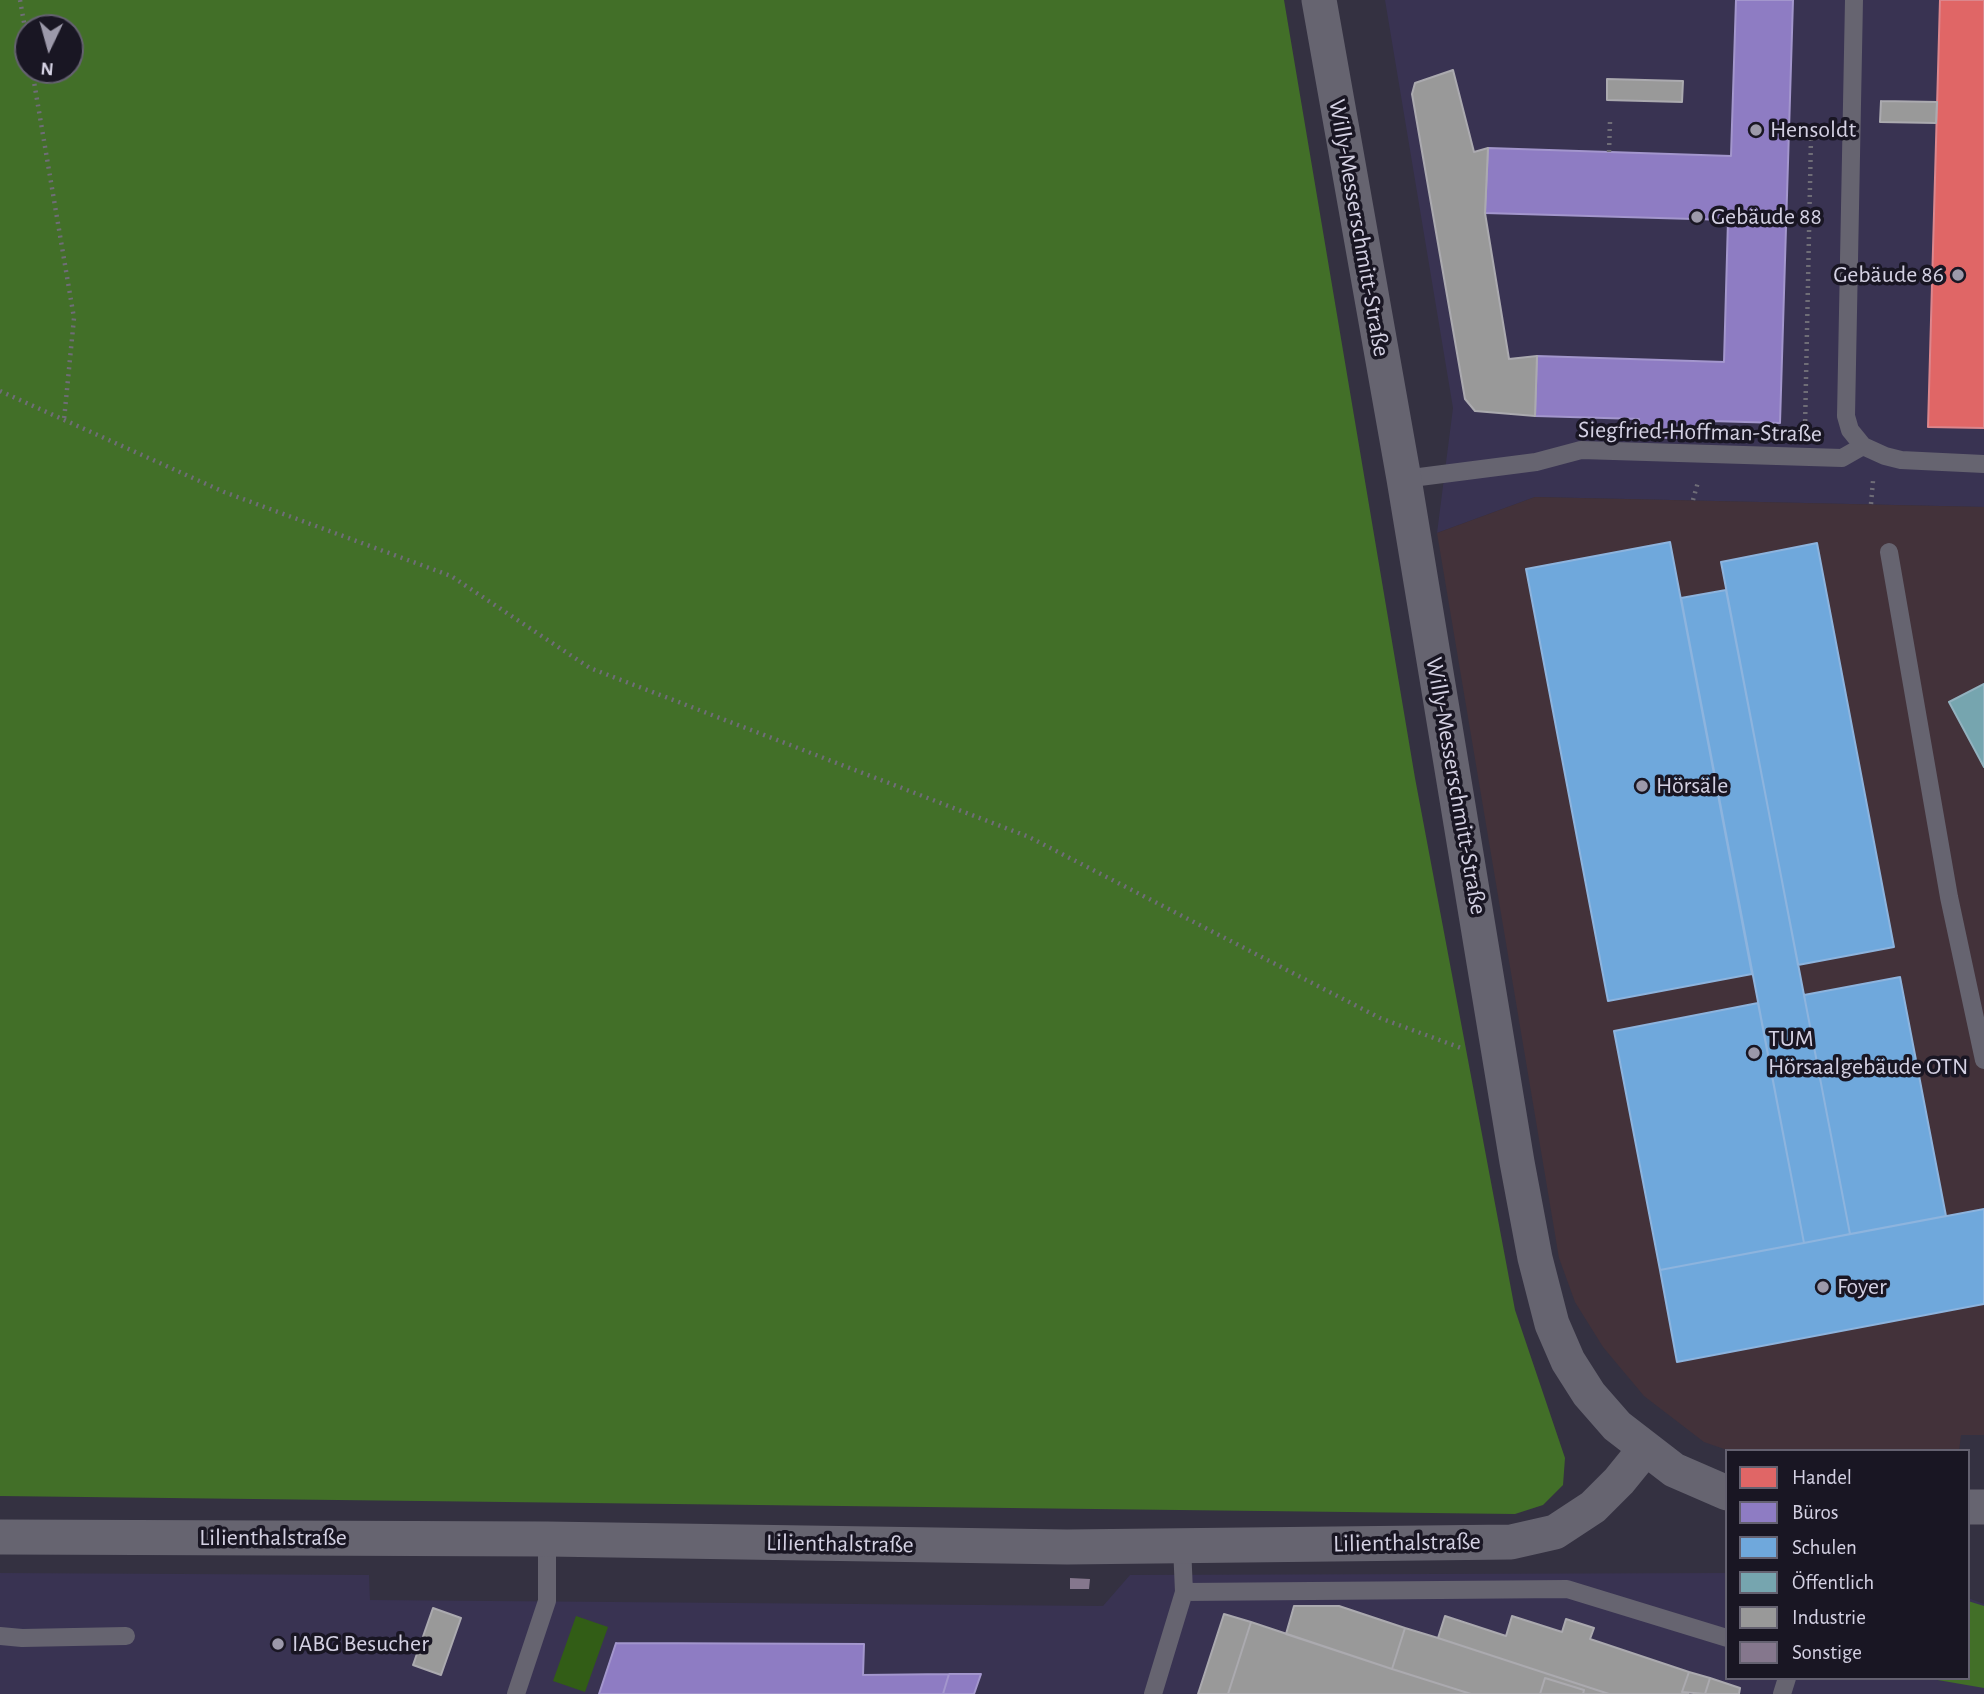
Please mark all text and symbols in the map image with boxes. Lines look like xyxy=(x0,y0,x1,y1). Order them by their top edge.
north arrow xyxy=(14,14,84,84)
text: N xyxy=(40,58,55,78)
street label: Willy-Messerschmitt-Straße xyxy=(1322,97,1396,359)
place label: Hensoldt xyxy=(1770,116,1856,144)
marker: Hensoldt xyxy=(1748,122,1764,138)
place label: Gebäude 88 xyxy=(1711,203,1822,231)
marker: Gebäude 88 xyxy=(1689,209,1705,225)
place label: Gebäude 86 xyxy=(1833,261,1944,289)
marker: Gebäude 86 xyxy=(1950,267,1966,283)
street label: Siegfried-Hoffman-Straße xyxy=(1578,415,1822,449)
street label: Willy-Messerschmitt-Straße xyxy=(1419,655,1493,917)
place label: Hörsäle xyxy=(1656,772,1728,800)
marker: Hörsäle xyxy=(1634,778,1650,794)
place label: TUM Hörsaalgebäude OTN xyxy=(1768,1025,1968,1081)
marker: TUM Hörsaalgebäude OTN xyxy=(1746,1045,1762,1061)
place label: Foyer xyxy=(1837,1273,1887,1301)
marker: Foyer xyxy=(1815,1279,1831,1295)
legend xyxy=(1725,1449,1970,1680)
text: Handel xyxy=(1792,1467,1852,1488)
text: Büros xyxy=(1792,1502,1839,1523)
street label: Lilienthalstraße xyxy=(199,1524,347,1552)
street label: Lilienthalstraße xyxy=(1333,1527,1481,1559)
street label: Lilienthalstraße xyxy=(766,1528,914,1560)
text: Schulen xyxy=(1792,1537,1857,1558)
text: Öffentlich xyxy=(1792,1572,1874,1593)
text: Industrie xyxy=(1792,1607,1866,1628)
place label: IABG Besucher xyxy=(292,1630,429,1658)
marker: IABG Besucher xyxy=(270,1636,286,1652)
text: Sonstige xyxy=(1792,1642,1862,1663)

